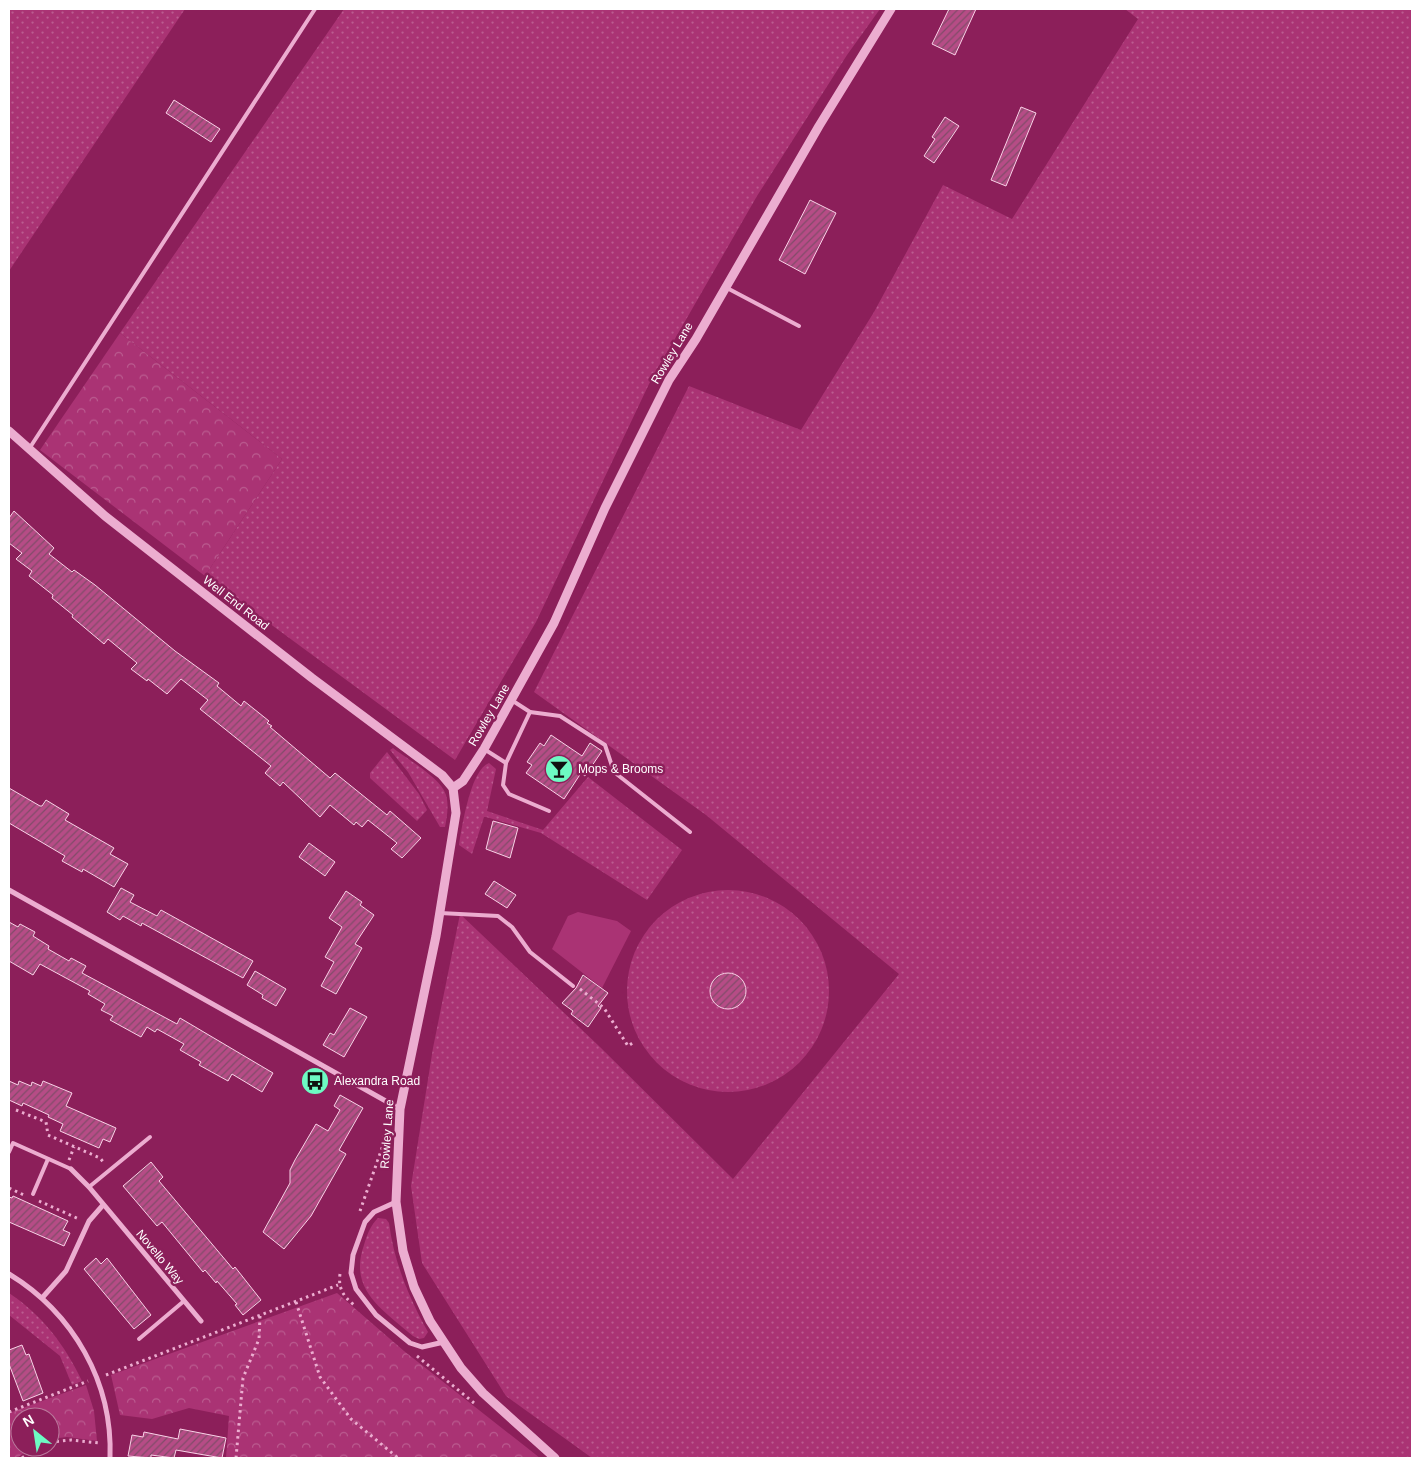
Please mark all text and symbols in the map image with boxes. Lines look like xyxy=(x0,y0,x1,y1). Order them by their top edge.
street label: Rowley Lane xyxy=(648,319,696,386)
street label: Well End Road xyxy=(200,573,272,633)
street label: Rowley Lane xyxy=(466,681,513,749)
bar icon: Mops & Brooms xyxy=(544,754,574,784)
place label: Mops & Brooms xyxy=(578,762,663,776)
bus stop icon: Alexandra Road xyxy=(300,1066,330,1096)
place label: Alexandra Road xyxy=(334,1074,420,1088)
street label: Rowley Lane xyxy=(378,1099,396,1169)
street label: Novello Way xyxy=(133,1227,187,1287)
north arrow xyxy=(10,1407,60,1457)
text: N xyxy=(20,1411,37,1430)

